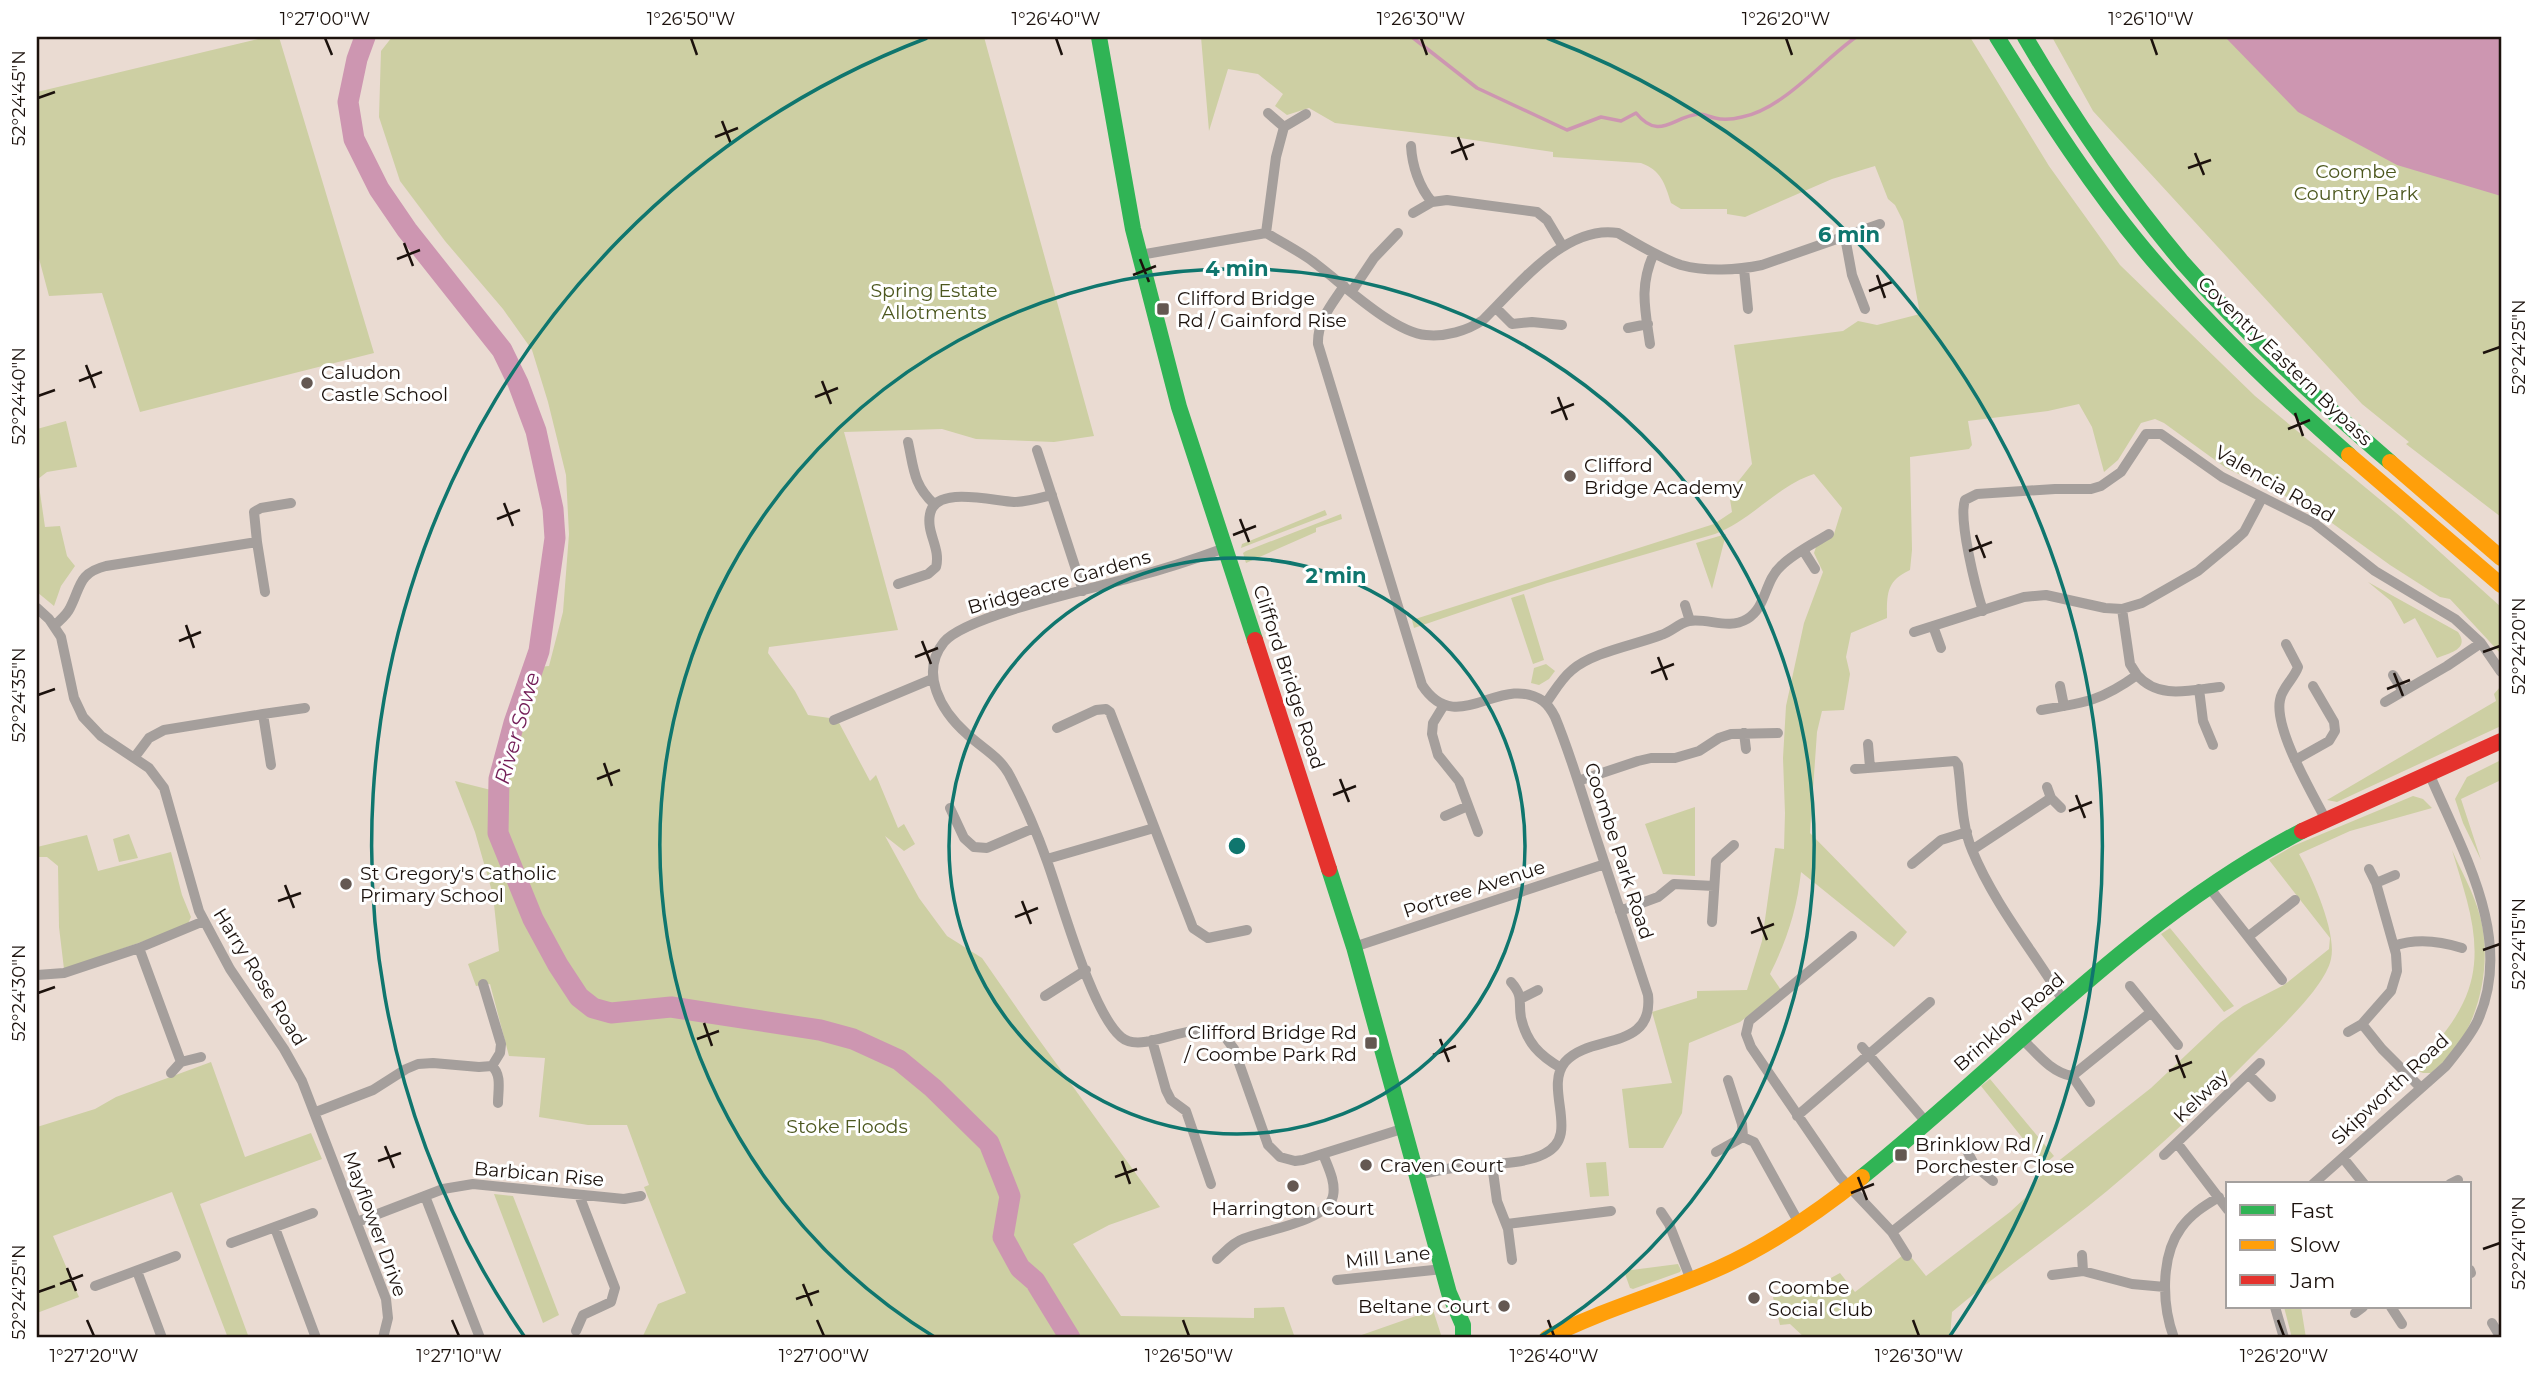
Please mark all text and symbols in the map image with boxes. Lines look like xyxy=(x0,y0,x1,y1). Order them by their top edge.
text: 1°27'00"W xyxy=(280,8,370,30)
text: 1°26'50"W xyxy=(647,8,735,30)
text: 1°26'40"W xyxy=(1011,8,1101,30)
text: 1°26'30"W xyxy=(1377,8,1465,30)
text: 1°26'20"W xyxy=(1742,8,1830,30)
text: 1°26'10"W xyxy=(2108,8,2194,30)
text: 52°24'45"N xyxy=(8,50,30,146)
park label: Coombe Country Park xyxy=(2294,160,2419,205)
text: 6 min xyxy=(1818,222,1880,247)
text: 4 min xyxy=(1205,256,1269,281)
street label: Coventry Eastern Bypass xyxy=(2193,272,2377,450)
park label: Spring Estate Allotments xyxy=(870,279,998,324)
place label: Clifford Bridge Rd / Gainford Rise xyxy=(1177,287,1347,332)
text: 52°24'25"N xyxy=(2508,299,2530,395)
marker: Clifford Bridge Rd / Gainford Rise xyxy=(1155,301,1171,317)
text: 52°24'40"N xyxy=(8,347,30,445)
place label: Caludon Castle School xyxy=(321,361,448,406)
marker: Caludon Castle School xyxy=(299,375,315,391)
street label: Valencia Road xyxy=(2211,440,2339,528)
place label: Clifford Bridge Academy xyxy=(1584,454,1744,499)
marker: Clifford Bridge Academy xyxy=(1562,468,1578,484)
street label: Bridgeacre Gardens xyxy=(965,545,1153,619)
text: 2 min xyxy=(1305,563,1367,588)
street label: Clifford Bridge Road xyxy=(1248,582,1330,772)
text: 52°24'20"N xyxy=(2508,597,2530,695)
text: 52°24'35"N xyxy=(8,647,30,743)
water label: River Sowe xyxy=(489,669,545,787)
street label: Coombe Park Road xyxy=(1580,760,1658,942)
centre of rings xyxy=(1225,834,1249,858)
street label: Portree Avenue xyxy=(1400,855,1548,923)
place label: St Gregory's Catholic Primary School xyxy=(360,862,557,907)
marker: St Gregory's Catholic Primary School xyxy=(338,876,354,892)
text: 52°24'15"N xyxy=(2508,898,2530,990)
street label: Harry Rose Road xyxy=(208,904,312,1050)
text: 52°24'30"N xyxy=(8,944,30,1042)
street label: Brinklow Road xyxy=(1949,968,2069,1076)
place label: Clifford Bridge Rd / Coombe Park Rd xyxy=(1183,1021,1357,1066)
street label: Skipworth Road xyxy=(2326,1029,2454,1149)
marker: Clifford Bridge Rd / Coombe Park Rd xyxy=(1363,1035,1379,1051)
street label: Kelway xyxy=(2169,1064,2234,1128)
park label: Stoke Floods xyxy=(786,1115,908,1138)
place label: Brinklow Rd / Porchester Close xyxy=(1915,1133,2075,1178)
marker: Brinklow Rd / Porchester Close xyxy=(1893,1147,1909,1163)
street label: Mayflower Drive xyxy=(338,1148,412,1300)
place label: Craven Court xyxy=(1380,1154,1504,1177)
street label: Barbican Rise xyxy=(473,1157,605,1191)
marker: Craven Court xyxy=(1358,1157,1374,1173)
marker: Harrington Court xyxy=(1285,1178,1301,1194)
legend xyxy=(2226,1182,2472,1308)
text: 52°24'10"N xyxy=(2508,1196,2530,1290)
place label: Harrington Court xyxy=(1211,1197,1375,1220)
text: Fast xyxy=(2290,1198,2334,1223)
text: Slow xyxy=(2290,1232,2340,1257)
street label: Mill Lane xyxy=(1344,1241,1432,1273)
text: 52°24'25"N xyxy=(8,1244,30,1340)
text: Jam xyxy=(2289,1268,2335,1293)
place label: Coombe Social Club xyxy=(1768,1276,1873,1321)
marker: Coombe Social Club xyxy=(1746,1290,1762,1306)
place label: Beltane Court xyxy=(1358,1295,1490,1318)
marker: Beltane Court xyxy=(1496,1298,1512,1314)
text: 1°27'20"W xyxy=(50,1345,138,1367)
text: 1°27'10"W xyxy=(416,1345,502,1367)
text: 1°27'00"W xyxy=(779,1345,869,1367)
text: 1°26'50"W xyxy=(1145,1345,1233,1367)
text: 1°26'40"W xyxy=(1509,1345,1599,1367)
text: 1°26'30"W xyxy=(1875,1345,1963,1367)
text: 1°26'20"W xyxy=(2240,1345,2328,1367)

